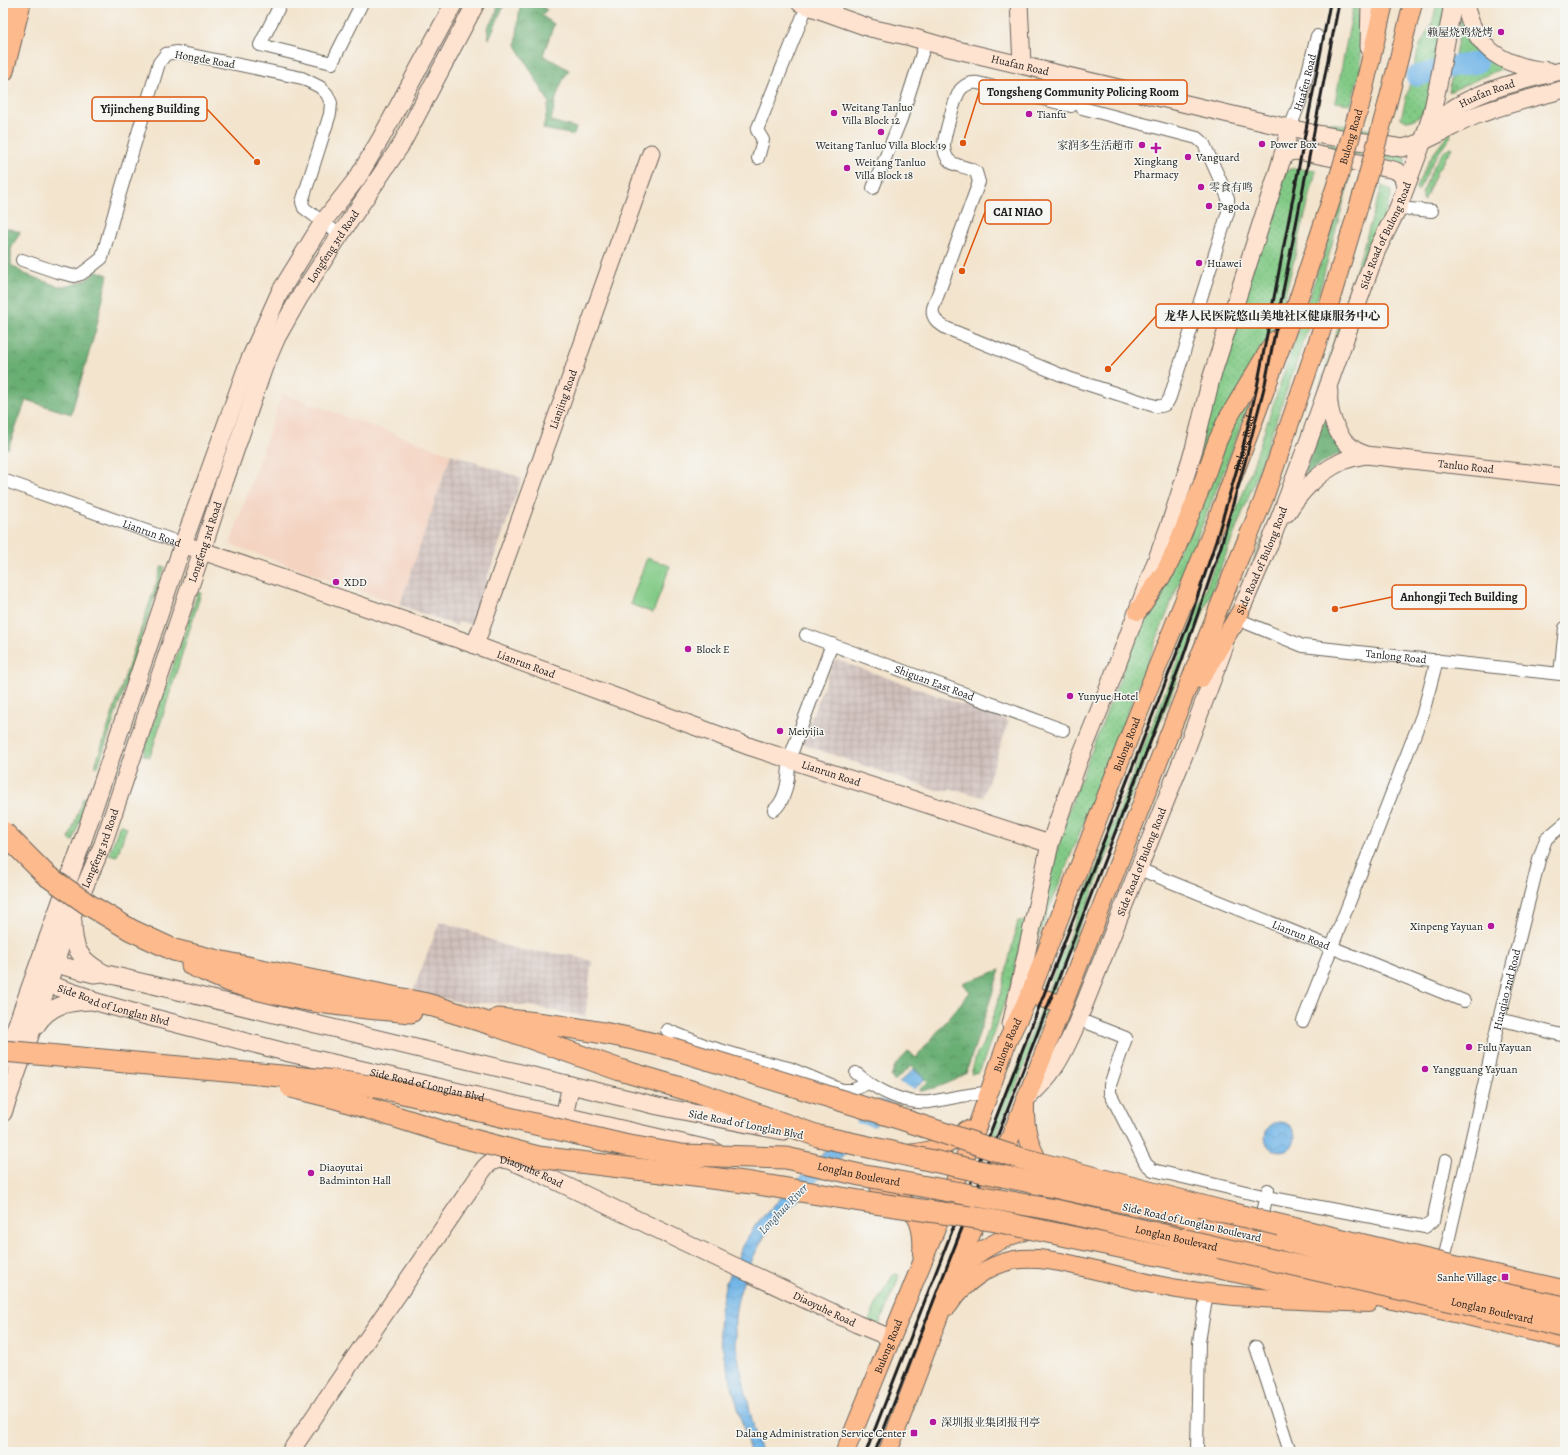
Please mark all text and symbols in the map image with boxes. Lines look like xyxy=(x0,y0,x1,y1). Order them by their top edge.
place label: 赖屋烧鸡烧烤 xyxy=(1427,25,1493,40)
marker: 赖屋烧鸡烧烤 xyxy=(1496,27,1506,37)
street label: Hongde Road xyxy=(174,47,236,72)
street label: Huafan Road xyxy=(990,51,1051,79)
street label: Huafen Road xyxy=(1290,52,1320,114)
street label: Huafan Road xyxy=(1456,76,1517,112)
callout: Tongsheng Community Policing Room xyxy=(979,80,1187,104)
text: Tongsheng Community Policing Room xyxy=(987,84,1179,100)
callout: Yijincheng Building xyxy=(92,97,207,121)
place label: Weitang Tanluo Villa Block 12 xyxy=(841,100,913,128)
text: Yijincheng Building xyxy=(99,101,201,117)
place label: Tianfu xyxy=(1037,107,1067,122)
street label: Bulong Road xyxy=(1336,107,1366,166)
marker: Weitang Tanluo Villa Block 12 xyxy=(829,108,839,118)
marker: Tianfu xyxy=(1024,109,1034,119)
marker: Weitang Tanluo Villa Block 19 xyxy=(876,127,886,137)
place label: Power Box xyxy=(1270,137,1317,152)
place label: Weitang Tanluo Villa Block 19 xyxy=(815,138,946,153)
place label: 家润多生活超市 xyxy=(1057,138,1134,153)
marker: Power Box xyxy=(1257,139,1267,149)
marker: 家润多生活超市 xyxy=(1137,140,1147,150)
marker: Xingkang Pharmacy xyxy=(1151,143,1161,153)
place label: Vanguard xyxy=(1195,150,1240,165)
marker: Vanguard xyxy=(1183,152,1193,162)
place label: Xingkang Pharmacy xyxy=(1133,154,1179,182)
place label: Weitang Tanluo Villa Block 18 xyxy=(854,155,926,183)
marker: Weitang Tanluo Villa Block 18 xyxy=(842,163,852,173)
place label: 零食有鸣 xyxy=(1209,180,1253,195)
street label: Side Road of Bulong Road xyxy=(1356,180,1415,291)
marker: 零食有鸣 xyxy=(1196,182,1206,192)
place label: Pagoda xyxy=(1217,199,1251,214)
callout: CAI NIAO xyxy=(985,200,1051,224)
marker: Pagoda xyxy=(1204,201,1214,211)
text: CAI NIAO xyxy=(993,204,1043,220)
street label: Longfeng 3rd Road xyxy=(304,207,363,286)
place label: Huawei xyxy=(1207,256,1242,271)
marker: Huawei xyxy=(1194,258,1204,268)
callout: 龙华人民医院悠山美地社区健康服务中心 xyxy=(1156,304,1388,328)
text: 龙华人民医院悠山美地社区健康服务中心 xyxy=(1164,308,1380,324)
street label: Lianjing Road xyxy=(546,367,581,431)
street label: Bulong Road xyxy=(1230,413,1258,473)
street label: Tanluo Road xyxy=(1437,456,1495,477)
street label: Longfeng 3rd Road xyxy=(185,500,226,584)
street label: Side Road of Bulong Road xyxy=(1233,505,1291,617)
street label: Lianrun Road xyxy=(120,516,183,551)
place label: XDD xyxy=(344,575,367,590)
marker: XDD xyxy=(331,577,341,587)
callout: Anhongji Tech Building xyxy=(1392,585,1526,609)
text: Anhongji Tech Building xyxy=(1399,589,1519,605)
place label: Block E xyxy=(696,642,730,657)
marker: Block E xyxy=(683,644,693,654)
street label: Tanlong Road xyxy=(1365,646,1428,667)
street label: Lianrun Road xyxy=(495,647,557,682)
street label: Shiguan East Road xyxy=(892,661,976,705)
place label: Yunyue Hotel xyxy=(1077,689,1138,704)
marker: Yunyue Hotel xyxy=(1065,691,1075,701)
street label: Bulong Road xyxy=(1110,715,1144,774)
place label: Meiyijia xyxy=(788,724,825,739)
marker: Meiyijia xyxy=(775,726,785,736)
street label: Lianrun Road xyxy=(800,757,863,790)
street label: Side Road of Bulong Road xyxy=(1113,805,1170,919)
street label: Longfeng 3rd Road xyxy=(78,807,122,891)
street label: Lianrun Road xyxy=(1270,917,1332,954)
place label: Xinpeng Yayuan xyxy=(1410,919,1483,934)
marker: Xinpeng Yayuan xyxy=(1486,921,1496,931)
street label: Huaqiao 2nd Road xyxy=(1490,947,1524,1032)
street label: Side Road of Longlan Blvd xyxy=(55,981,171,1030)
street label: Bulong Road xyxy=(990,1016,1025,1074)
place label: Fulu Yayuan xyxy=(1477,1040,1532,1055)
marker: Fulu Yayuan xyxy=(1464,1042,1474,1052)
place label: Yangguang Yayuan xyxy=(1432,1062,1517,1077)
marker: Yangguang Yayuan xyxy=(1420,1064,1430,1074)
street label: Side Road of Longlan Blvd xyxy=(369,1065,486,1105)
street label: Side Road of Longlan Blvd xyxy=(687,1106,805,1143)
street label: Diaoyuhe Road xyxy=(499,1152,566,1191)
street label: Longlan Boulevard xyxy=(816,1158,901,1190)
place label: Diaoyutai Badminton Hall xyxy=(319,1160,391,1188)
marker: Diaoyutai Badminton Hall xyxy=(306,1168,316,1178)
water label: Longhua River xyxy=(755,1180,812,1238)
street label: Side Road of Longlan Boulevard xyxy=(1121,1200,1263,1244)
street label: Longlan Boulevard xyxy=(1135,1222,1219,1254)
place label: Sanhe Village xyxy=(1437,1270,1497,1285)
marker: Sanhe Village xyxy=(1500,1272,1510,1282)
street label: Diaoyuhe Road xyxy=(790,1288,858,1330)
street label: Longlan Boulevard xyxy=(1449,1294,1535,1328)
street label: Bulong Road xyxy=(871,1317,906,1376)
place label: 深圳报业集团报刊亭 xyxy=(941,1415,1040,1430)
marker: 深圳报业集团报刊亭 xyxy=(928,1417,938,1427)
place label: Dalang Administration Service Center xyxy=(735,1426,906,1441)
marker: Dalang Administration Service Center xyxy=(909,1428,919,1438)

